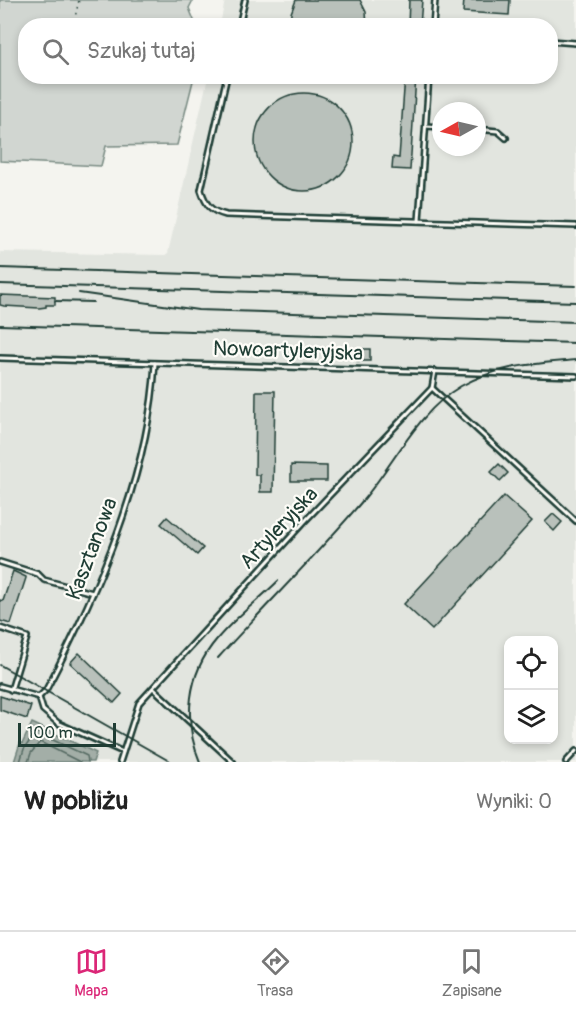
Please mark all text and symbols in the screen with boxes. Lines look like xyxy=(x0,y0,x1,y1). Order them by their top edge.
search box xyxy=(18,18,558,84)
icon: search xyxy=(39,35,72,68)
text: Szukaj tutaj xyxy=(87,37,196,65)
north arrow xyxy=(432,102,486,156)
street label: Nowoartyleryjska xyxy=(213,335,363,367)
street label: Artyleryjska xyxy=(234,481,324,575)
street label: Kasztanowa xyxy=(60,494,124,604)
map controls xyxy=(504,636,558,744)
button: locate xyxy=(504,636,558,690)
button: layers xyxy=(504,690,558,744)
scale bar xyxy=(18,720,116,748)
text: 100 m xyxy=(27,723,73,743)
text: W pobliżu xyxy=(24,785,128,817)
text: Wyniki: 0 xyxy=(476,789,552,814)
tab: Mapa xyxy=(74,945,108,1001)
tab: Trasa xyxy=(257,945,293,1001)
tab: Zapisane xyxy=(442,945,502,1001)

